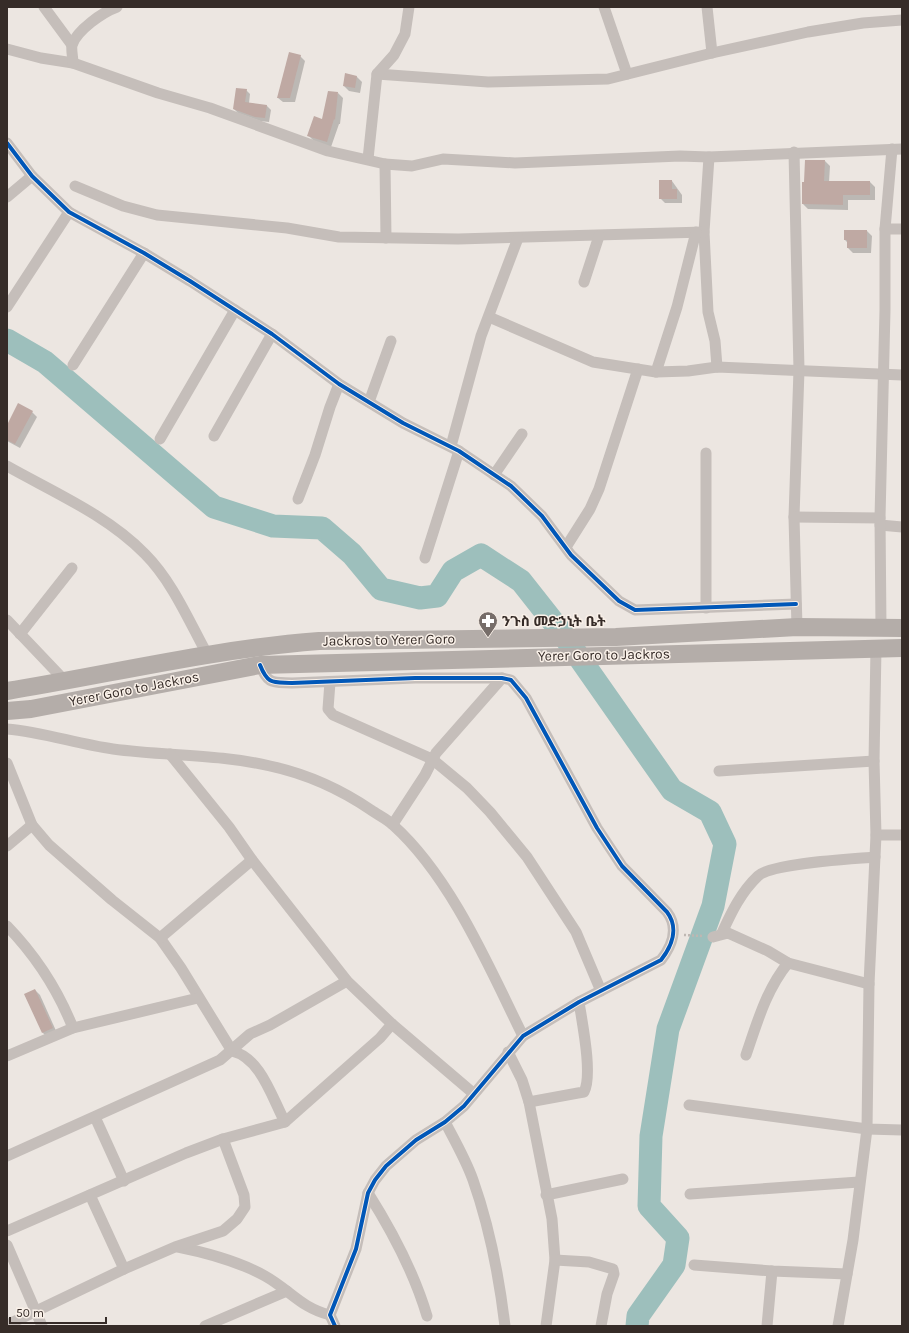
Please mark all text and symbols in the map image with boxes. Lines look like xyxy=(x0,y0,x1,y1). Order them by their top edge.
pharmacy icon: ንጉስ መድኃኒት ቤት xyxy=(477,610,499,638)
place label: ንጉስ መድኃኒት ቤት xyxy=(502,613,606,630)
street label: Jackros to Yerer Goro xyxy=(323,630,455,650)
street label: Yerer Goro to Jackros xyxy=(538,645,670,665)
street label: Yerer Goro to Jackros xyxy=(68,668,200,710)
scale bar xyxy=(10,1299,106,1325)
text: 50 m xyxy=(16,1306,44,1320)

